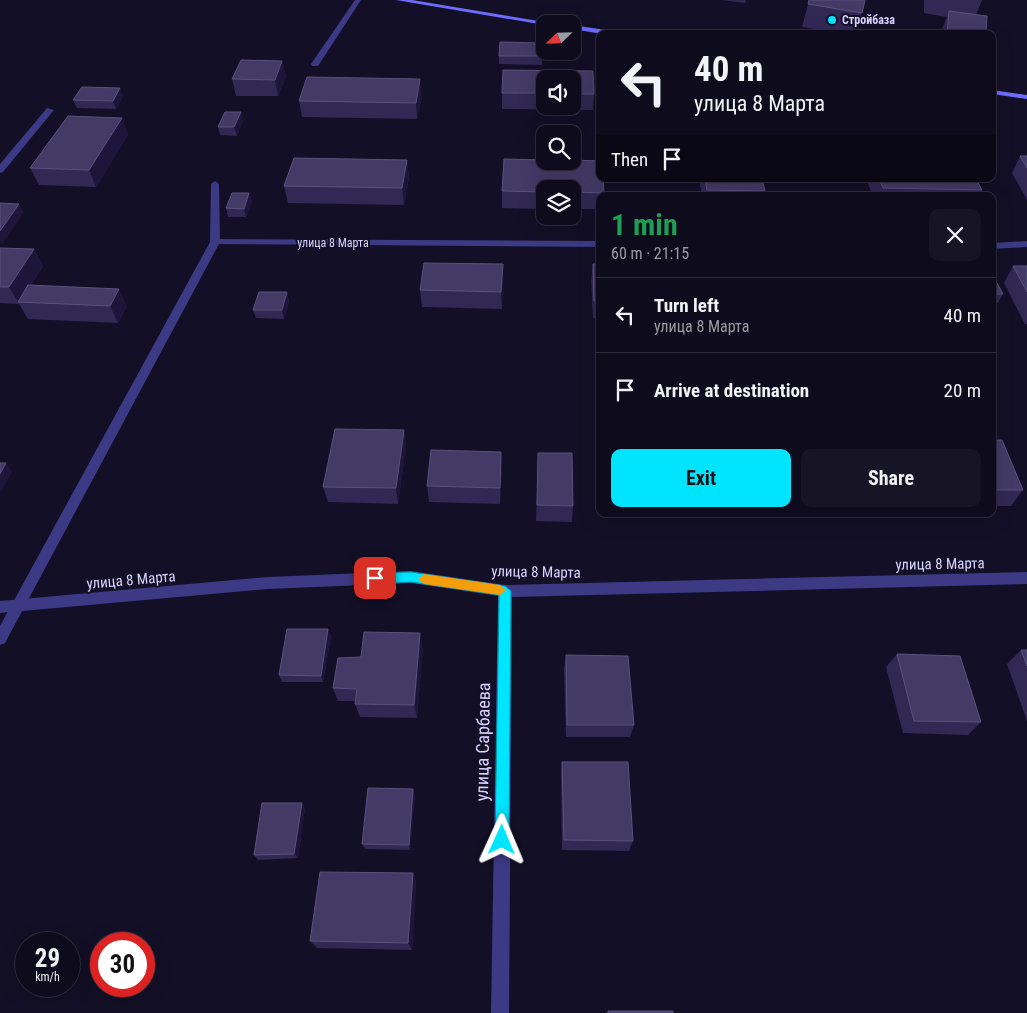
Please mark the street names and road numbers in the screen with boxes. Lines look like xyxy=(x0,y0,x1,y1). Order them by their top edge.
street label: улица 8 Марта xyxy=(297,236,369,250)
street label: улица 8 Марта xyxy=(895,554,985,574)
street label: улица 8 Марта xyxy=(491,562,581,582)
street label: улица 8 Марта xyxy=(86,567,176,593)
street label: улица Сарбаева xyxy=(471,682,494,802)

